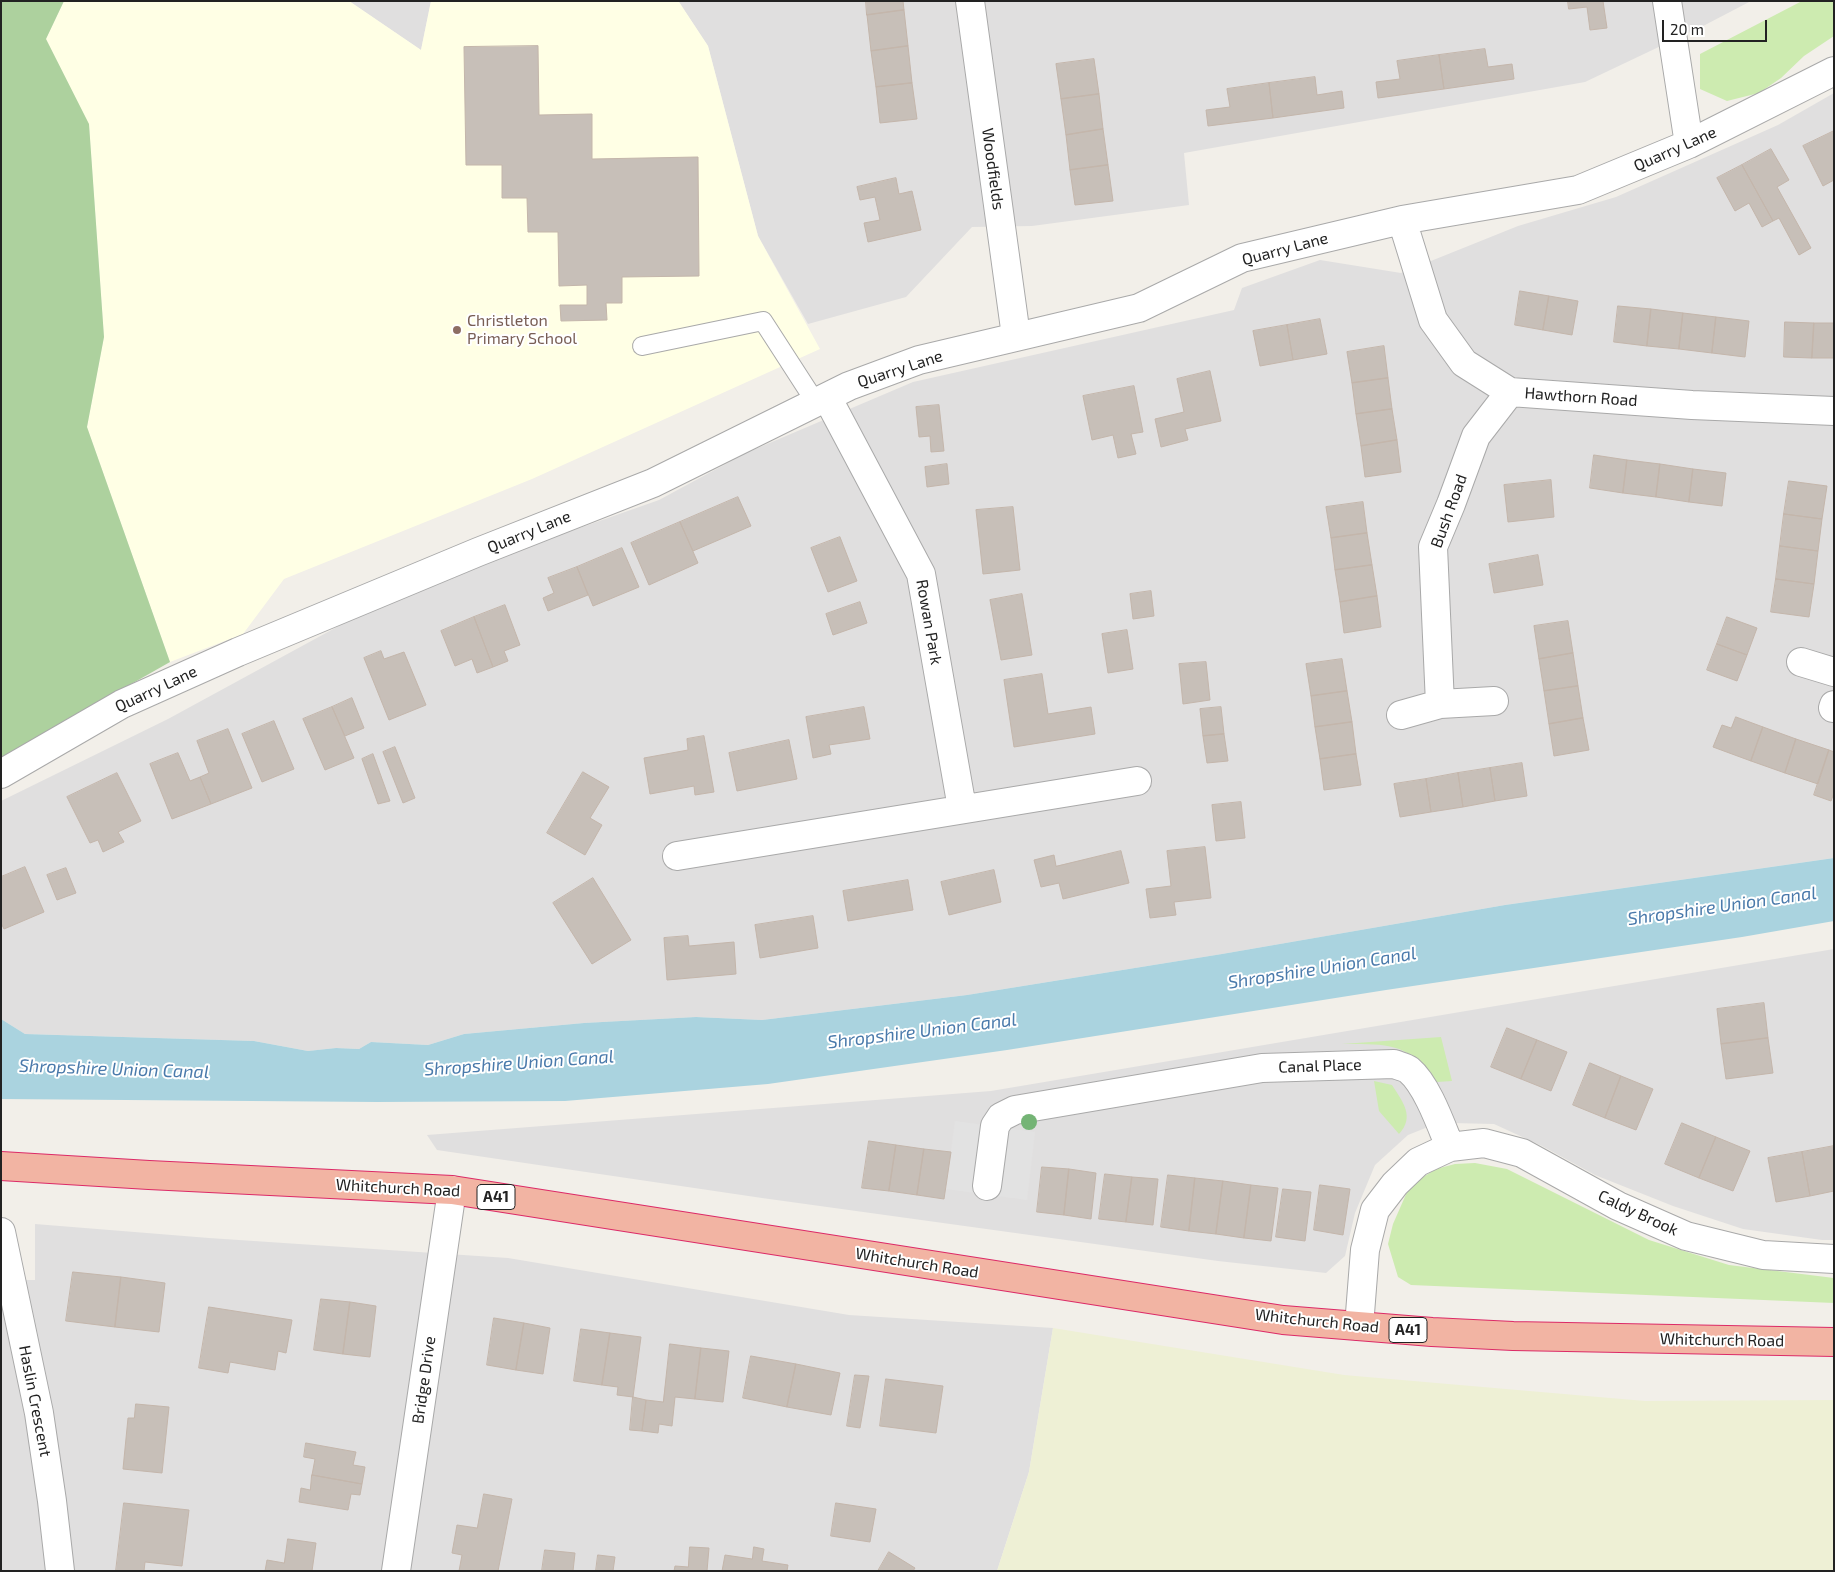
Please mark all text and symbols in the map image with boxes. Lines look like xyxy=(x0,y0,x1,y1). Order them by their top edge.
scale bar xyxy=(1665,10,1770,42)
text: 20 m xyxy=(1670,20,1704,38)
street label: Quarry Lane xyxy=(1631,122,1719,176)
street label: Woodfields xyxy=(978,127,1008,211)
street label: Quarry Lane xyxy=(1240,228,1330,270)
place label: Christleton Primary School xyxy=(467,311,577,349)
marker: Christleton Primary School xyxy=(451,324,463,336)
street label: Quarry Lane xyxy=(855,346,945,392)
street label: Hawthorn Road xyxy=(1524,383,1638,411)
street label: Bush Road xyxy=(1427,472,1471,550)
street label: Quarry Lane xyxy=(484,507,574,557)
street label: Rowan Park xyxy=(912,578,946,666)
street label: Quarry Lane xyxy=(112,662,200,716)
water label: Shropshire Union Canal xyxy=(1626,882,1818,930)
water label: Shropshire Union Canal xyxy=(1226,942,1418,994)
water label: Shropshire Union Canal xyxy=(826,1009,1018,1053)
water label: Shropshire Union Canal xyxy=(423,1046,615,1080)
water label: Shropshire Union Canal xyxy=(18,1055,210,1083)
street label: Canal Place xyxy=(1278,1055,1362,1077)
street label: Whitchurch Road xyxy=(335,1175,461,1201)
road number: A41 xyxy=(477,1184,515,1210)
street label: Caldy Brook xyxy=(1595,1186,1681,1240)
street label: Whitchurch Road xyxy=(854,1244,980,1282)
street label: Whitchurch Road xyxy=(1254,1305,1380,1337)
road number: A41 xyxy=(1389,1318,1427,1342)
street label: Whitchurch Road xyxy=(1660,1329,1784,1351)
street label: Bridge Drive xyxy=(408,1335,440,1425)
street label: Haslin Crescent xyxy=(15,1344,55,1458)

